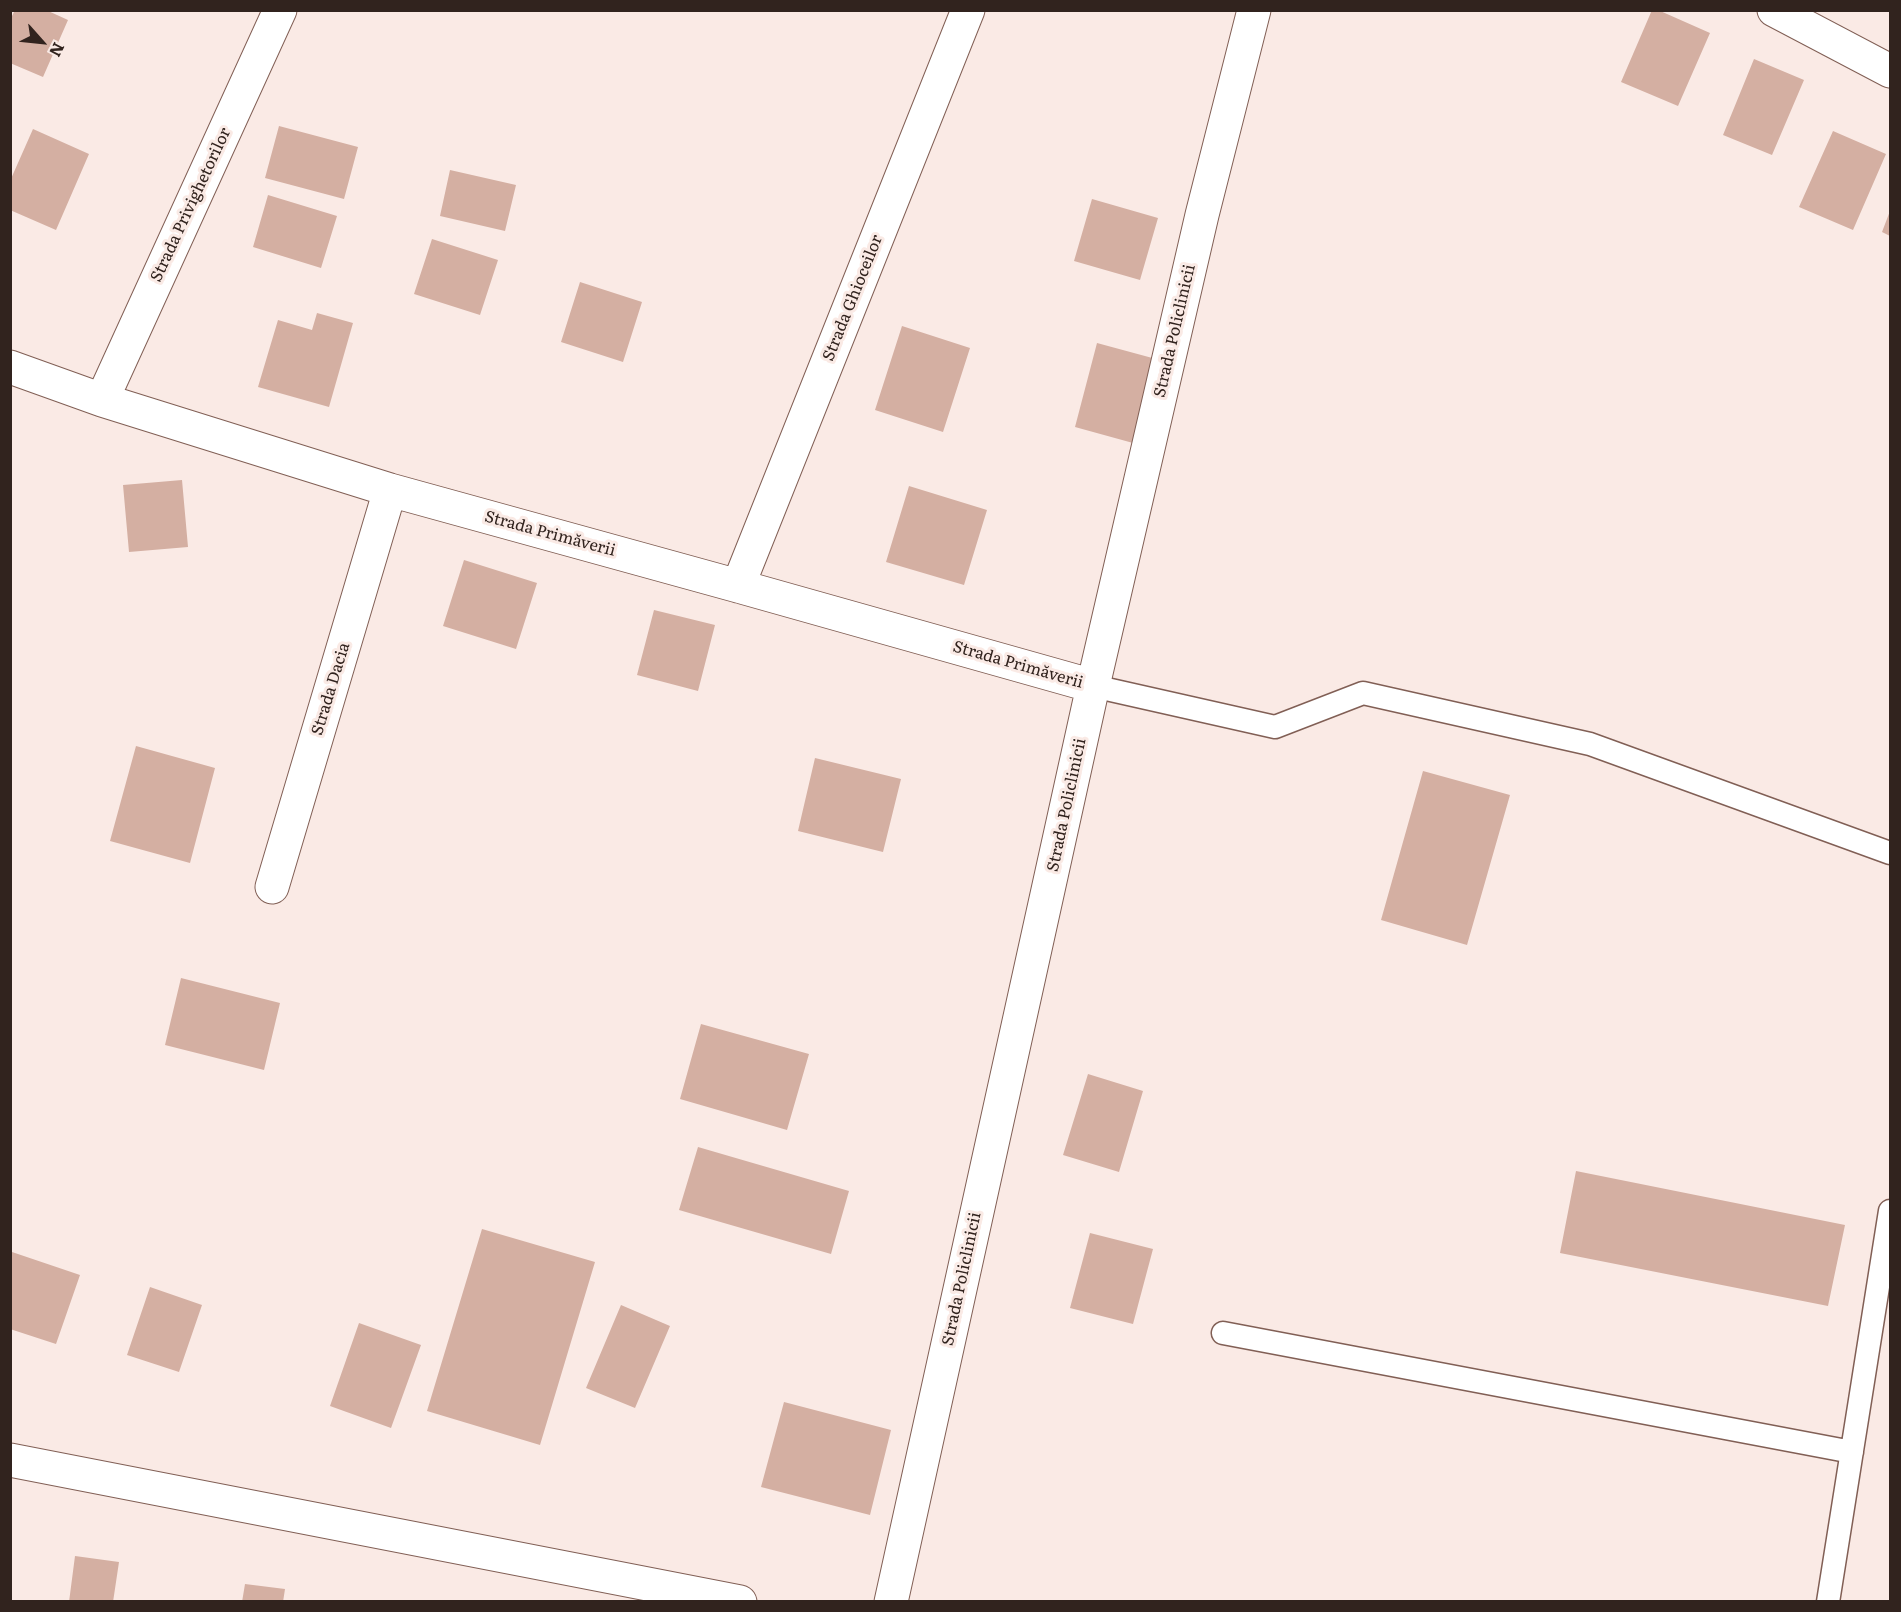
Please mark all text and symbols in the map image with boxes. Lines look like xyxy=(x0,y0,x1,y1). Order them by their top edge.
north arrow xyxy=(12,12,72,72)
text: N xyxy=(44,39,72,62)
street label: Strada Privighetorilor xyxy=(147,125,235,285)
street label: Strada Ghioceilor xyxy=(819,232,887,364)
street label: Strada Policlinicii xyxy=(1150,263,1200,399)
street label: Strada Primăverii xyxy=(482,507,618,561)
street label: Strada Primăverii xyxy=(951,637,1085,693)
street label: Strada Dacia xyxy=(308,640,354,738)
street label: Strada Policlinicii xyxy=(1043,737,1091,873)
street label: Strada Policlinicii xyxy=(938,1211,986,1347)

